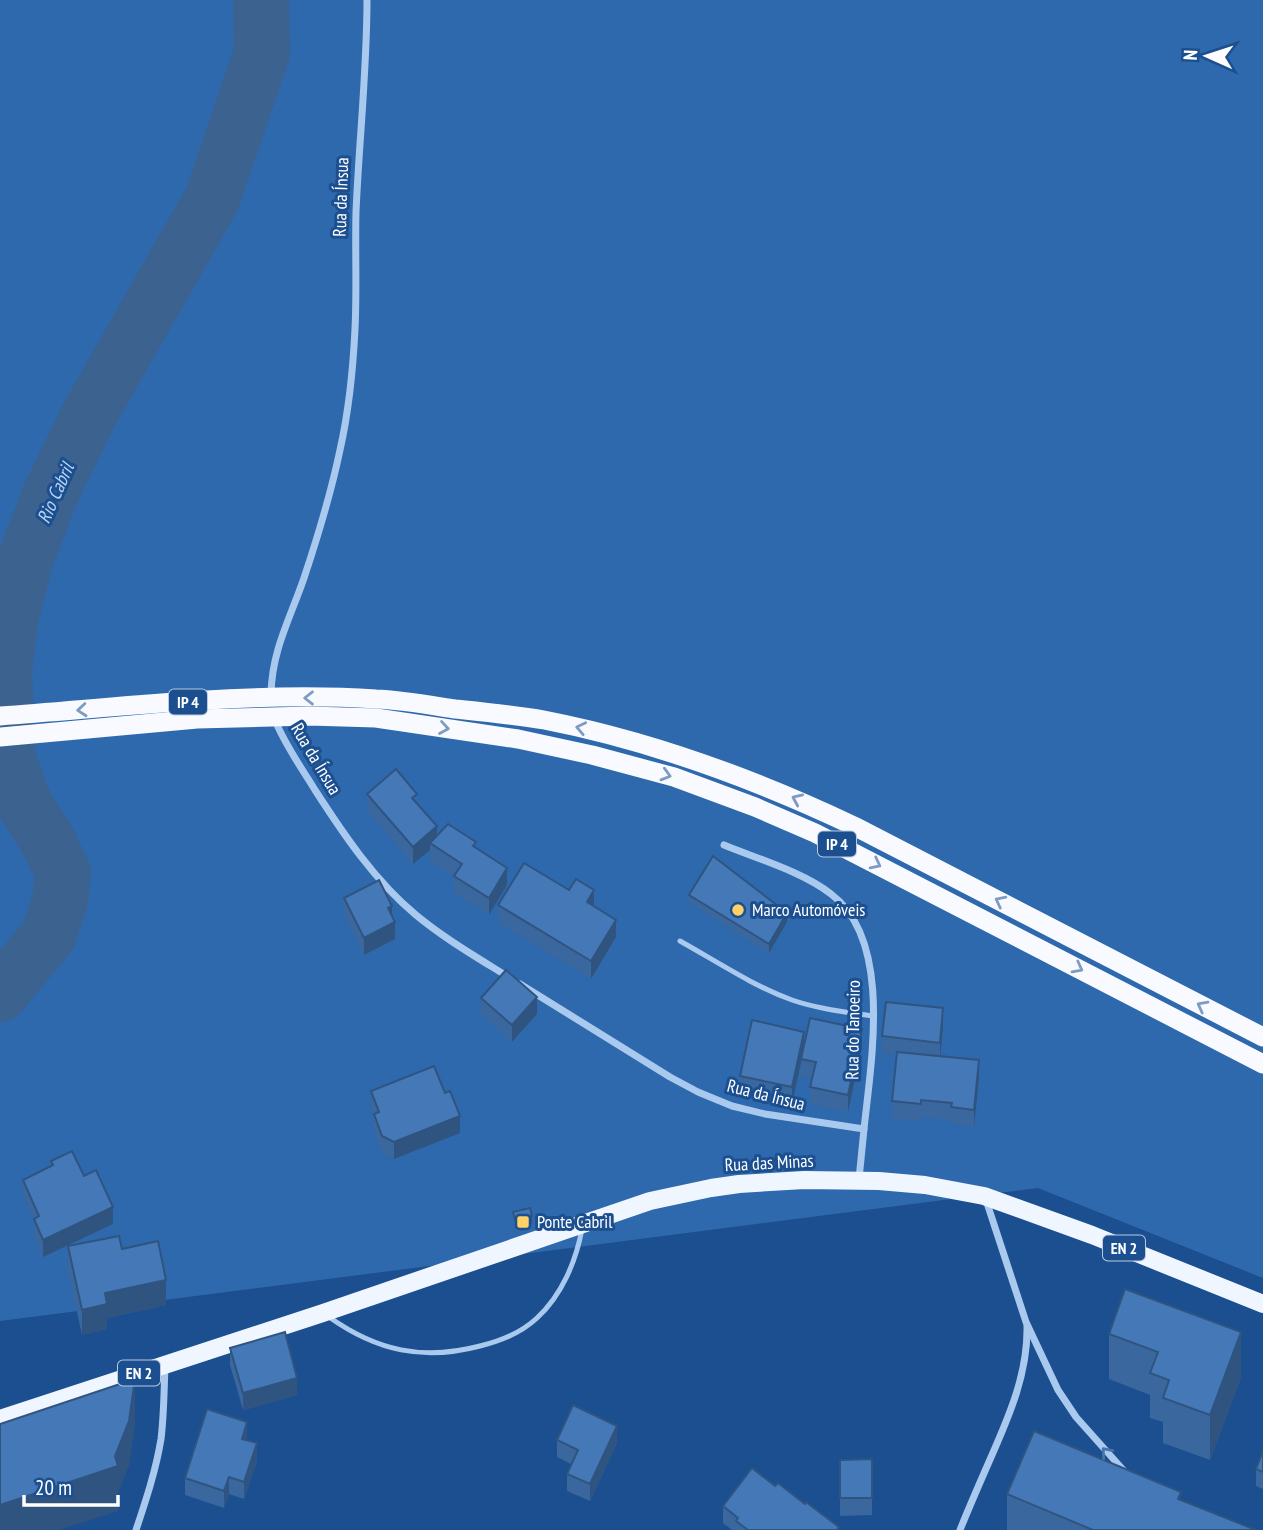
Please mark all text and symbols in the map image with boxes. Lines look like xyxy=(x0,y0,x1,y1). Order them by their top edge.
north arrow xyxy=(1172,21,1242,91)
text: N xyxy=(1178,49,1202,61)
street label: Rua da Ínsua xyxy=(328,157,353,237)
water label: Rio Cabril xyxy=(31,458,80,527)
road number: IP 4 xyxy=(169,690,207,715)
one-way arrow xyxy=(303,690,313,706)
one-way arrow xyxy=(76,702,87,717)
street label: Rua da Ínsua xyxy=(286,719,347,799)
one-way arrow xyxy=(438,720,450,735)
one-way arrow xyxy=(575,722,587,737)
one-way arrow xyxy=(660,767,672,781)
one-way arrow xyxy=(792,793,804,807)
road number: IP 4 xyxy=(818,832,856,856)
one-way arrow xyxy=(868,855,881,869)
one-way arrow xyxy=(995,896,1008,909)
place label: Marco Automóveis xyxy=(752,898,865,921)
marker: Marco Automóveis xyxy=(730,902,746,918)
one-way arrow xyxy=(1071,959,1083,973)
street label: Rua do Tanoeiro xyxy=(840,980,865,1080)
one-way arrow xyxy=(1197,1000,1210,1014)
street label: Rua da Ínsua xyxy=(725,1074,807,1115)
street label: Rua das Minas xyxy=(724,1149,814,1176)
place label: Ponte Cabril xyxy=(537,1210,613,1233)
marker: Ponte Cabril xyxy=(515,1214,531,1230)
road number: EN 2 xyxy=(1103,1236,1145,1260)
road number: EN 2 xyxy=(118,1360,160,1386)
one-way arrow xyxy=(1102,1447,1114,1460)
scale bar xyxy=(24,1464,119,1508)
text: 20 m xyxy=(35,1474,72,1501)

